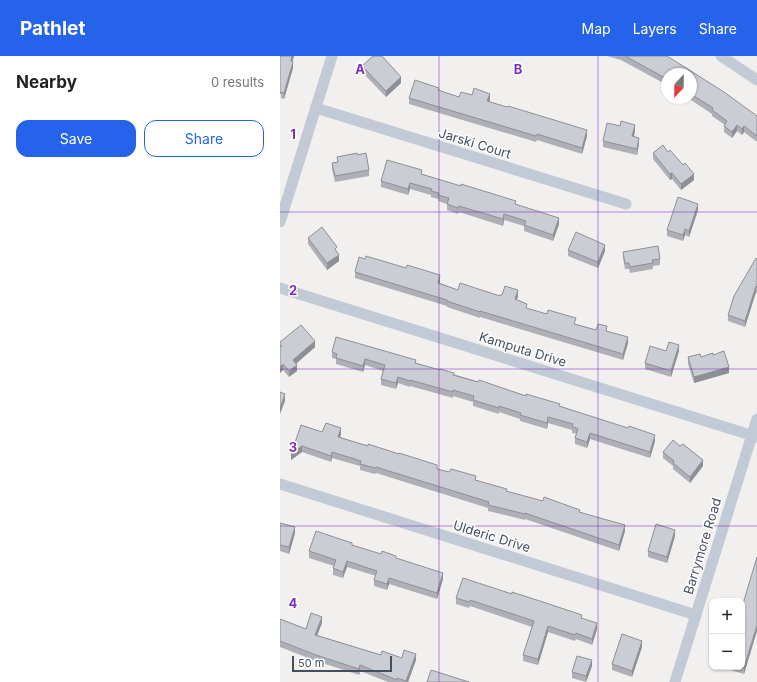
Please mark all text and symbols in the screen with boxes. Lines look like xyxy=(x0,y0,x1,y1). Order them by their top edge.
text: Pathlet xyxy=(20,17,85,40)
text: Map xyxy=(582,20,611,37)
text: Layers xyxy=(633,20,677,37)
text: Share xyxy=(699,20,737,37)
text: A xyxy=(355,61,365,77)
text: B xyxy=(514,61,523,77)
north arrow xyxy=(661,68,697,104)
text: Nearby xyxy=(16,72,77,92)
text: 0 results xyxy=(211,74,264,90)
button: Save xyxy=(16,120,136,157)
button: Share xyxy=(144,120,264,157)
street label: Jarski Court xyxy=(437,124,513,162)
text: 1 xyxy=(290,126,296,142)
text: 2 xyxy=(289,282,297,298)
street label: Kamputa Drive xyxy=(477,328,569,370)
text: 3 xyxy=(289,439,297,455)
street label: Barrymore Road xyxy=(680,496,724,596)
street label: Ulderic Drive xyxy=(451,517,533,555)
text: 4 xyxy=(289,595,298,611)
map controls xyxy=(709,598,745,670)
button: + xyxy=(709,598,745,634)
button: − xyxy=(709,634,745,670)
scale bar xyxy=(292,654,392,673)
text: 50 m xyxy=(298,656,324,670)

